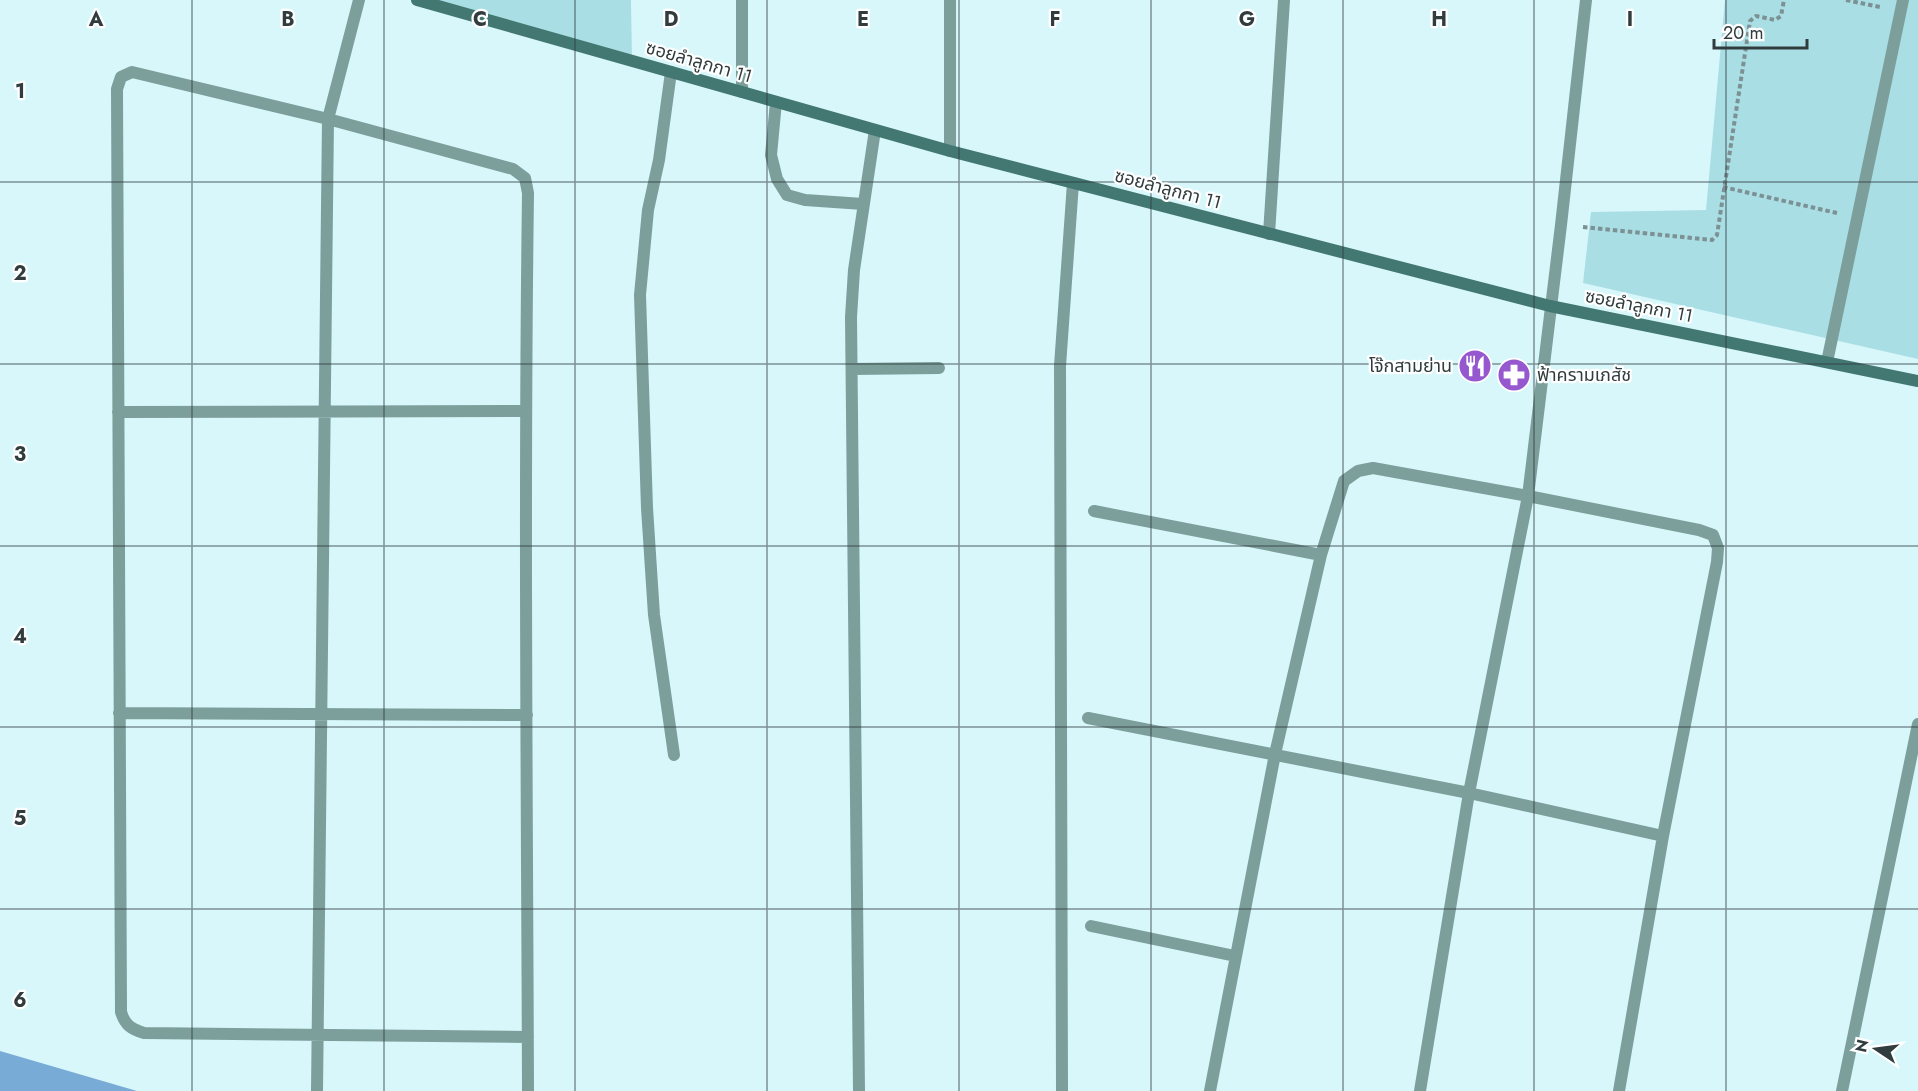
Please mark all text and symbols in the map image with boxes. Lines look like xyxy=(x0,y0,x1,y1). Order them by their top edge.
text: A xyxy=(88,5,104,34)
text: B xyxy=(281,5,295,34)
text: C xyxy=(473,5,487,34)
text: D xyxy=(664,5,678,34)
text: E xyxy=(857,5,869,34)
text: F xyxy=(1049,5,1061,34)
text: G xyxy=(1239,5,1255,34)
text: H xyxy=(1431,5,1447,34)
text: I xyxy=(1627,5,1633,34)
scale bar xyxy=(1714,12,1807,50)
text: 20 m xyxy=(1723,20,1763,46)
street label: ซอยลำลูกกา 11 xyxy=(643,34,755,90)
text: 1 xyxy=(15,77,25,106)
street label: ซอยลำลูกกา 11 xyxy=(1112,162,1224,216)
text: 2 xyxy=(13,259,27,288)
street label: ซอยลำลูกกา 11 xyxy=(1583,283,1695,329)
restaurant icon: โจ๊กสามย่าน xyxy=(1457,348,1493,384)
place label: โจ๊กสามย่าน xyxy=(1369,353,1452,379)
pharmacy icon: ฟ้าครามเภสัช xyxy=(1496,357,1532,393)
place label: ฟ้าครามเภสัช xyxy=(1537,362,1631,388)
text: 3 xyxy=(14,440,26,469)
text: 4 xyxy=(13,622,27,651)
text: 5 xyxy=(14,804,27,833)
text: 6 xyxy=(13,986,27,1015)
north arrow xyxy=(1846,1019,1906,1079)
text: N xyxy=(1849,1037,1875,1055)

